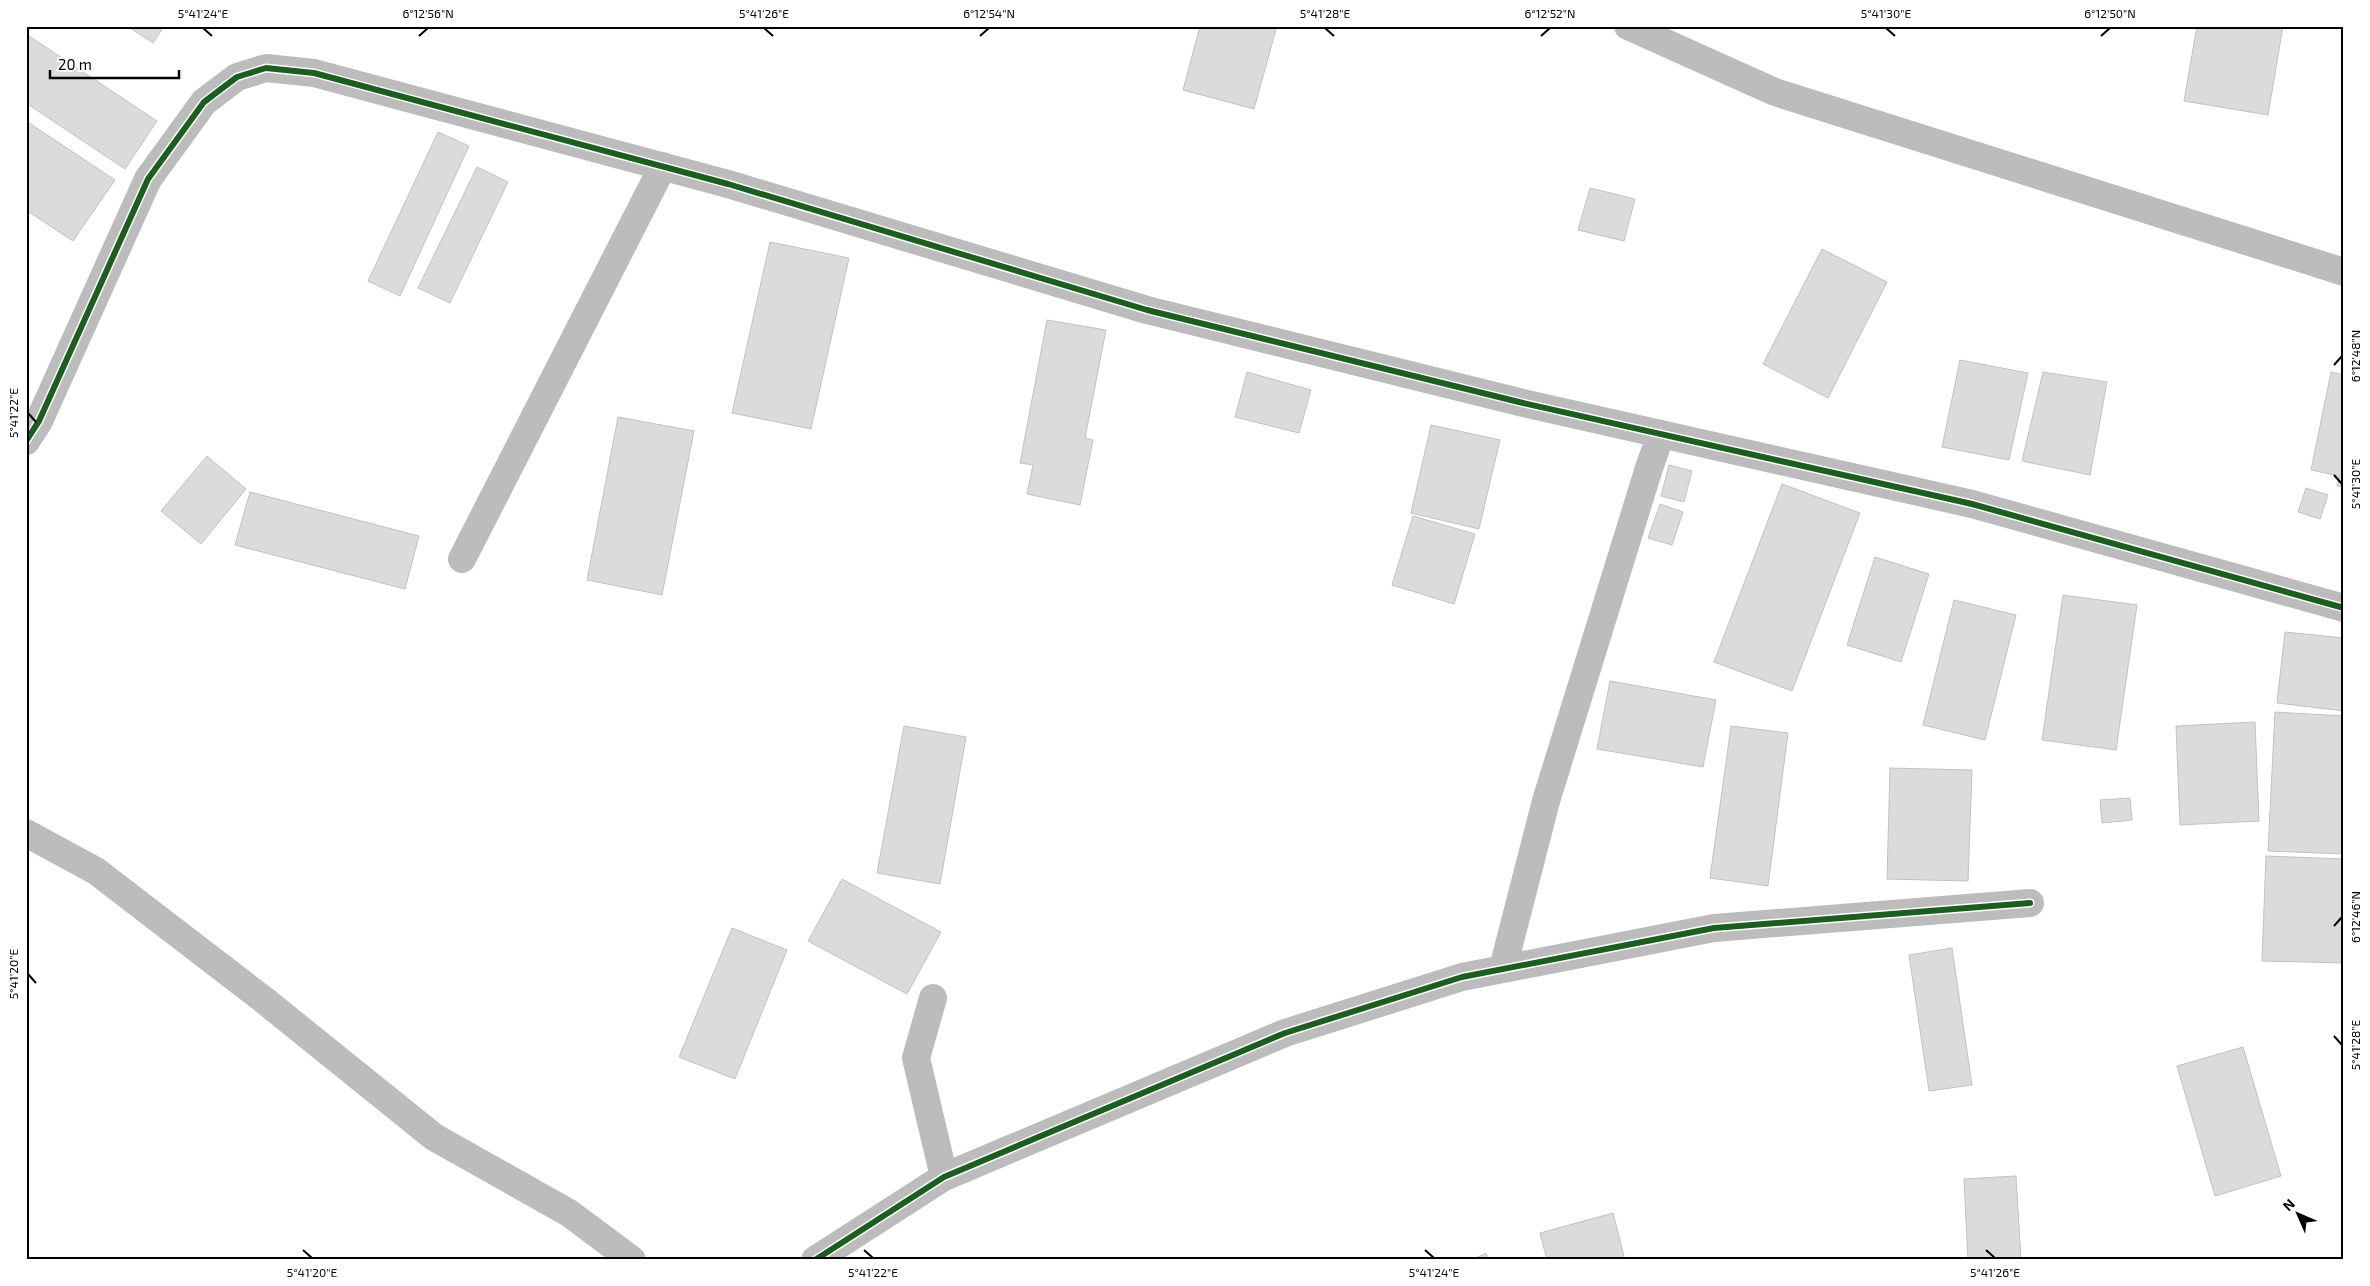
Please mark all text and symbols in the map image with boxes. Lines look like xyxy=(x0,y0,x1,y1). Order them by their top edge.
text: 5°41'24"E xyxy=(178,6,229,20)
text: 6°12'56"N xyxy=(402,6,454,20)
text: 5°41'26"E xyxy=(739,6,789,20)
text: 6°12'54"N xyxy=(963,6,1015,20)
text: 5°41'28"E xyxy=(1300,6,1350,20)
text: 6°12'52"N xyxy=(1524,6,1576,20)
text: 5°41'30"E xyxy=(1861,6,1911,20)
text: 6°12'50"N xyxy=(2084,6,2136,20)
scale bar xyxy=(50,48,179,80)
text: 20 m xyxy=(58,55,92,73)
text: 6°12'48"N xyxy=(2348,330,2362,382)
text: 5°41'22"E xyxy=(6,388,20,438)
text: 5°41'30"E xyxy=(2348,459,2362,509)
text: 6°12'46"N xyxy=(2348,891,2362,943)
text: 5°41'20"E xyxy=(6,949,20,999)
text: 5°41'28"E xyxy=(2348,1020,2362,1070)
north arrow xyxy=(2272,1188,2322,1238)
text: N xyxy=(2279,1195,2298,1214)
text: 5°41'20"E xyxy=(287,1265,337,1279)
text: 5°41'22"E xyxy=(848,1265,898,1279)
text: 5°41'24"E xyxy=(1409,1265,1460,1279)
text: 5°41'26"E xyxy=(1970,1265,2020,1279)

